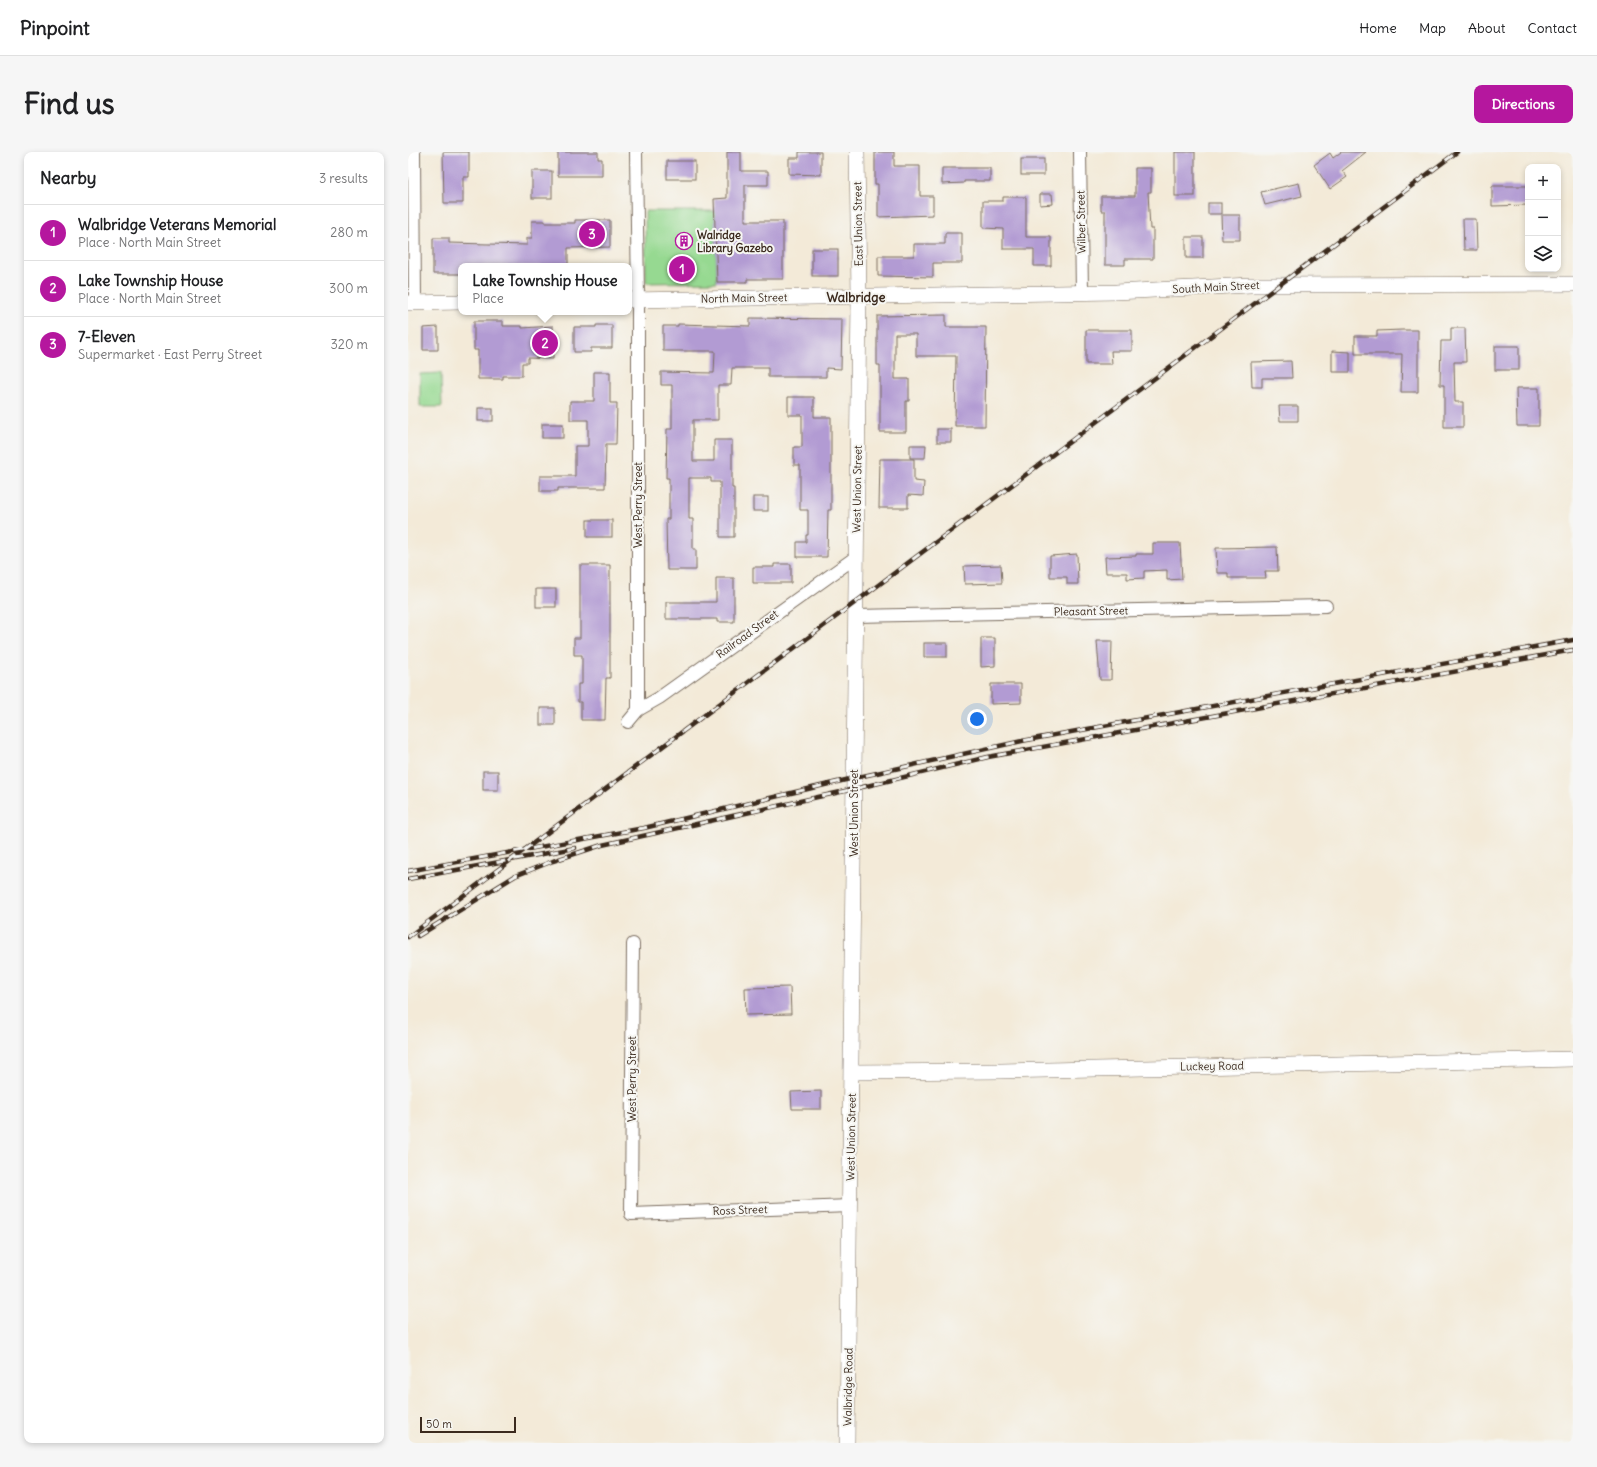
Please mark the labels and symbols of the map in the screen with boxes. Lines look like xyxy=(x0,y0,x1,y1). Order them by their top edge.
street label: East Union Street xyxy=(850,181,866,266)
street label: Wilber Street xyxy=(1073,190,1089,254)
pin: 3 xyxy=(579,219,605,249)
place label: Walridge Library Gazebo xyxy=(697,228,773,256)
building icon: Walridge Library Gazebo xyxy=(674,231,694,251)
pin: 1 xyxy=(669,254,695,284)
street label: South Main Street xyxy=(1172,278,1260,296)
district label: Walbridge xyxy=(826,289,886,306)
street label: North Main Street xyxy=(700,290,788,306)
pin: 2 xyxy=(532,328,558,358)
street label: West Union Street xyxy=(849,445,865,533)
street label: West Perry Street xyxy=(631,462,645,548)
street label: Pleasant Street xyxy=(1054,603,1129,619)
street label: Railroad Street xyxy=(713,607,781,661)
your location xyxy=(967,709,987,729)
street label: West Union Street xyxy=(847,769,861,857)
street label: West Perry Street xyxy=(625,1036,639,1122)
street label: Luckey Road xyxy=(1180,1058,1245,1074)
street label: West Union Street xyxy=(843,1093,859,1181)
street label: Ross Street xyxy=(712,1202,768,1218)
street label: Walbridge Road xyxy=(840,1347,856,1426)
scale bar xyxy=(420,1415,516,1434)

